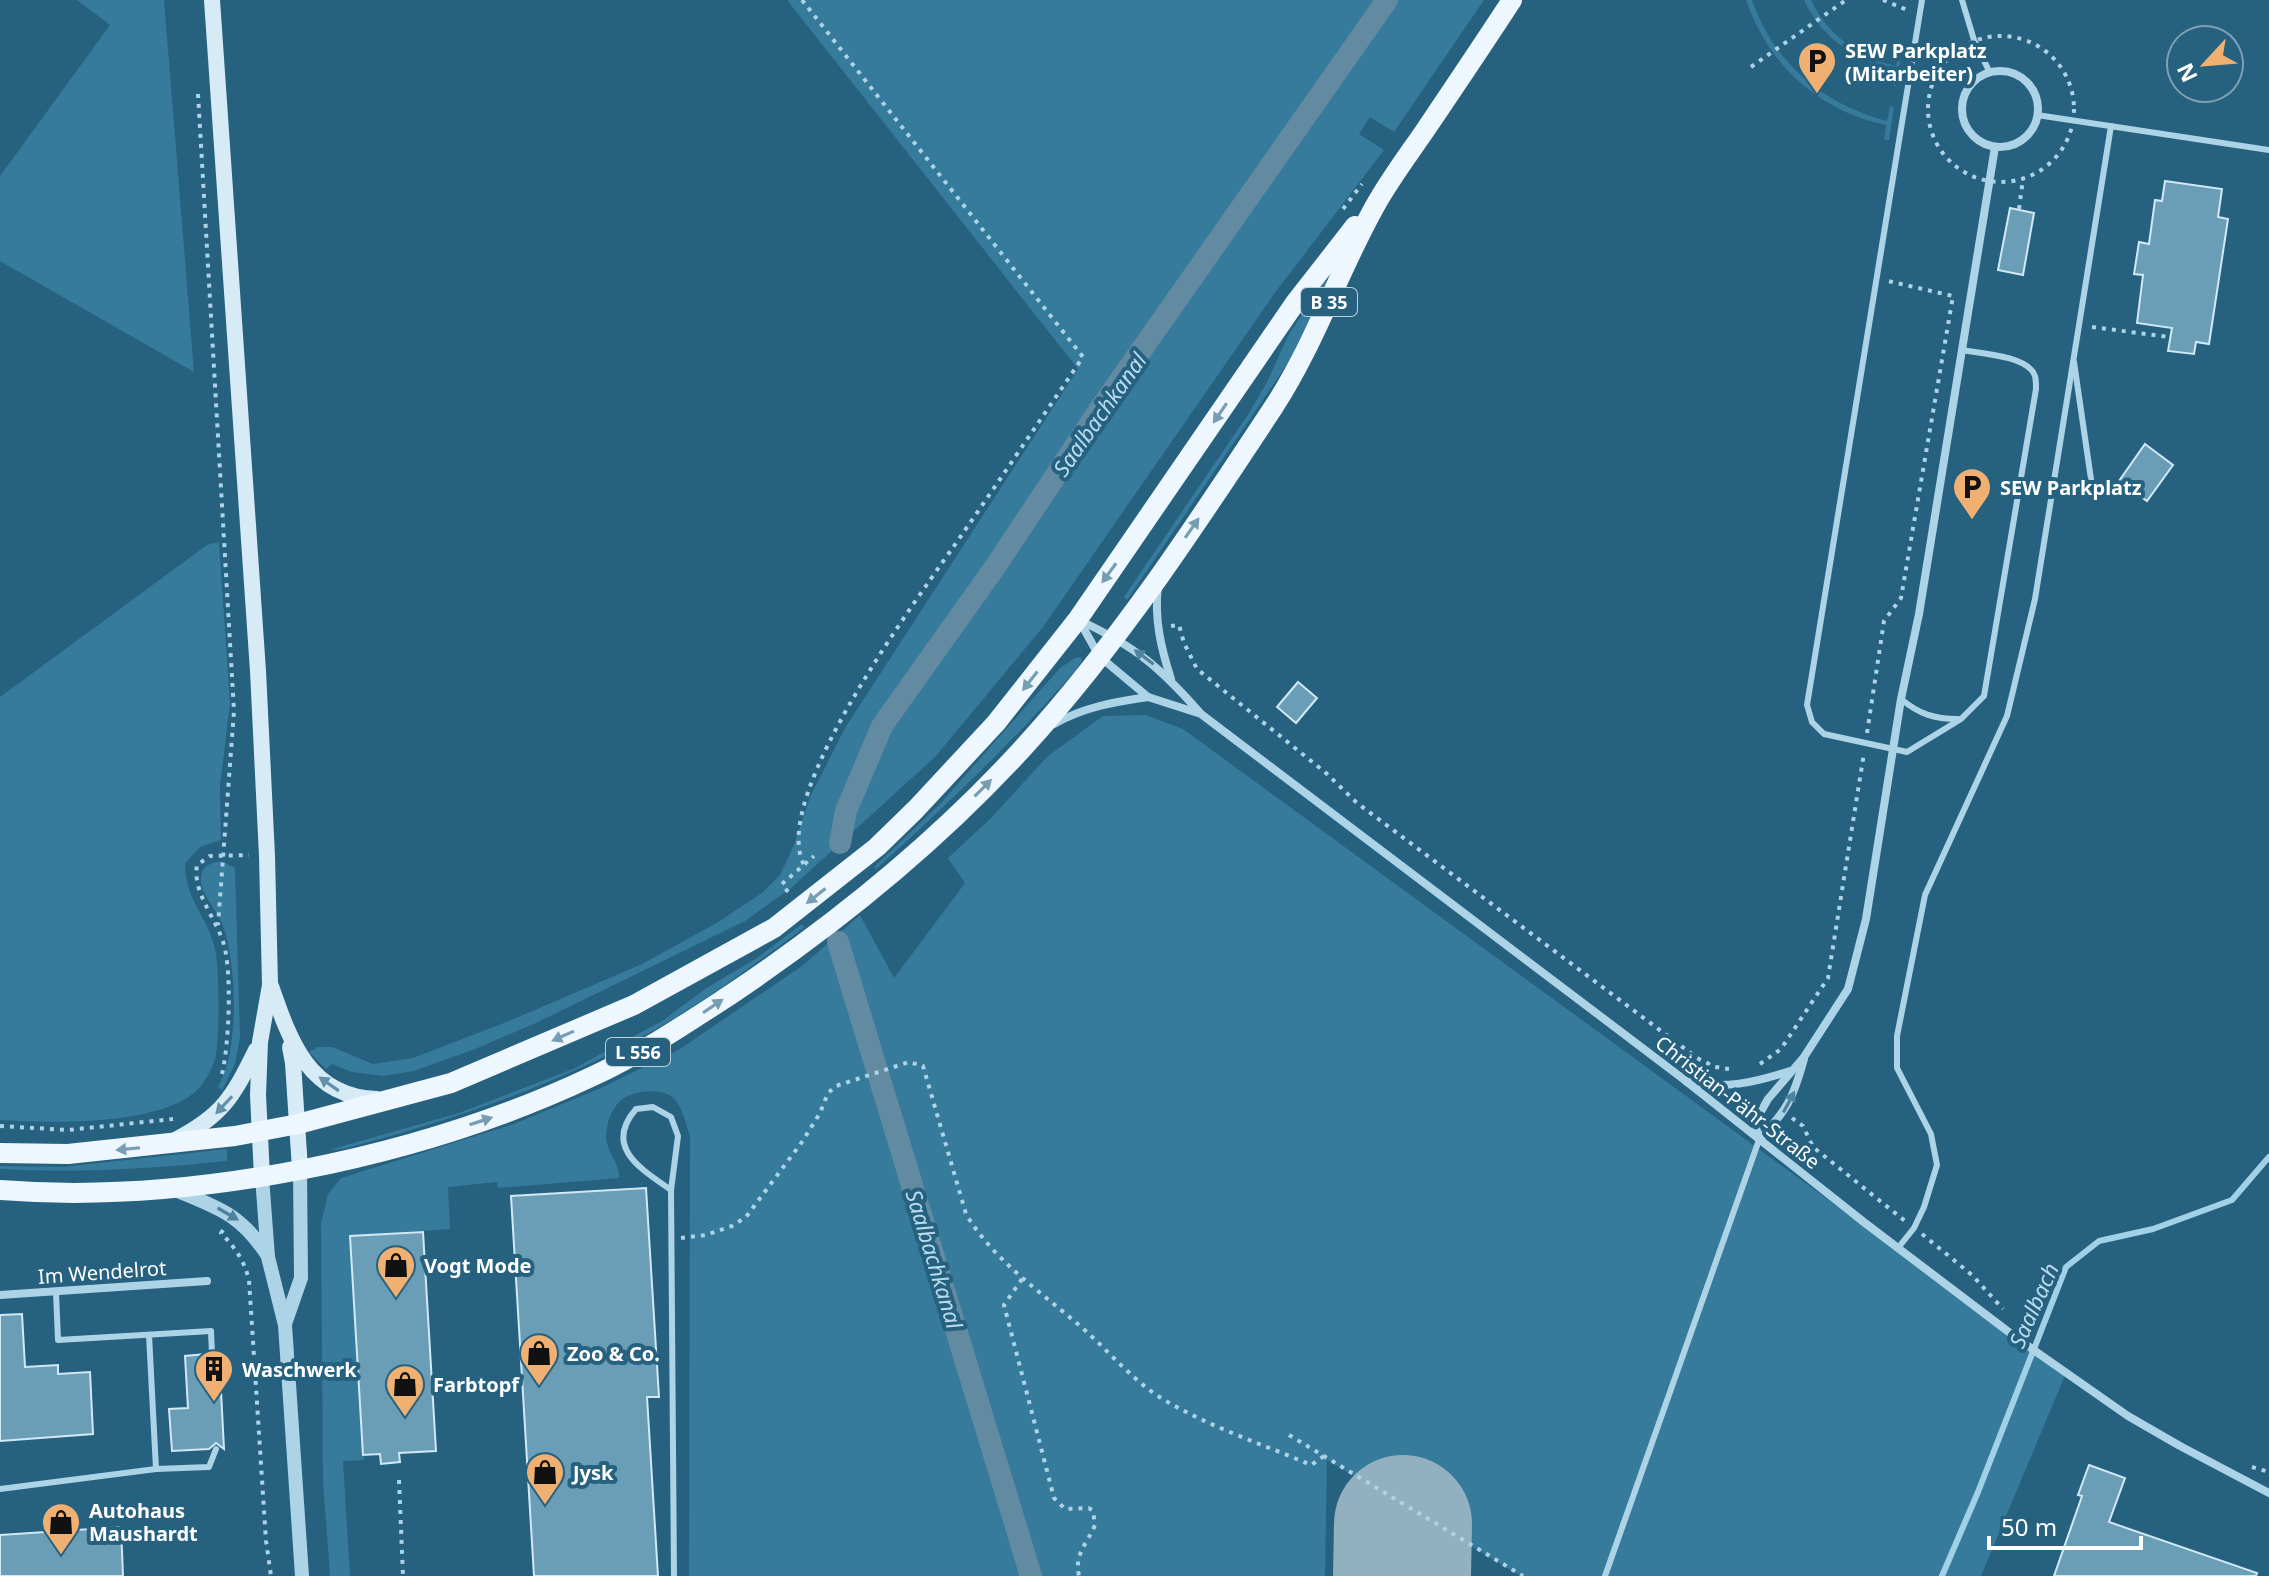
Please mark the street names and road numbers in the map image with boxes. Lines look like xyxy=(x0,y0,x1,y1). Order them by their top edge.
road number: B 35 xyxy=(1301,288,1357,316)
street label: Christian-Pähr-Straße xyxy=(1650,1029,1826,1175)
road number: L 556 xyxy=(606,1038,670,1066)
street label: Im Wendelrot xyxy=(37,1254,167,1290)

